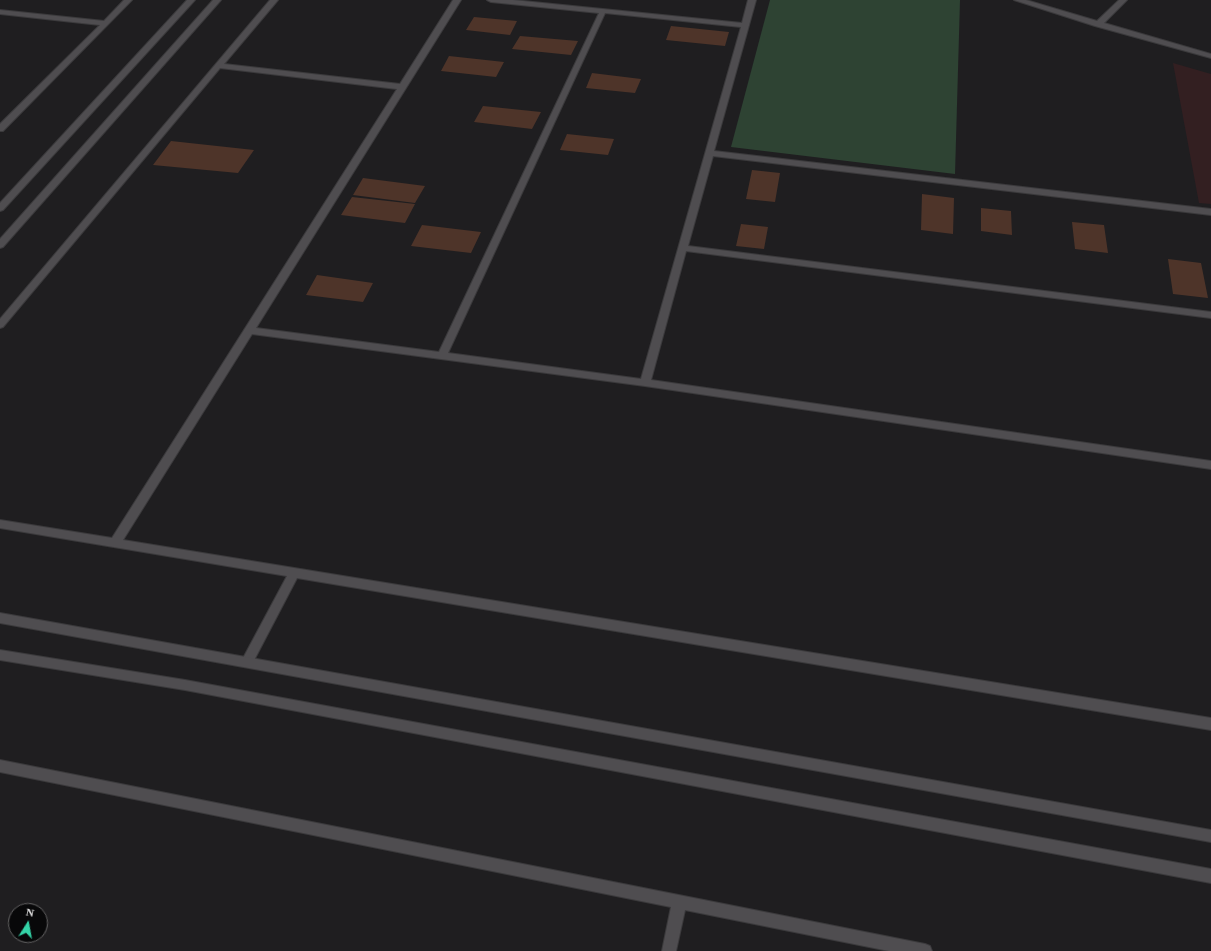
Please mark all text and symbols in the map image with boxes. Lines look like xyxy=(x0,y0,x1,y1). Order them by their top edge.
north arrow xyxy=(8,903,48,943)
text: N xyxy=(25,906,35,919)

